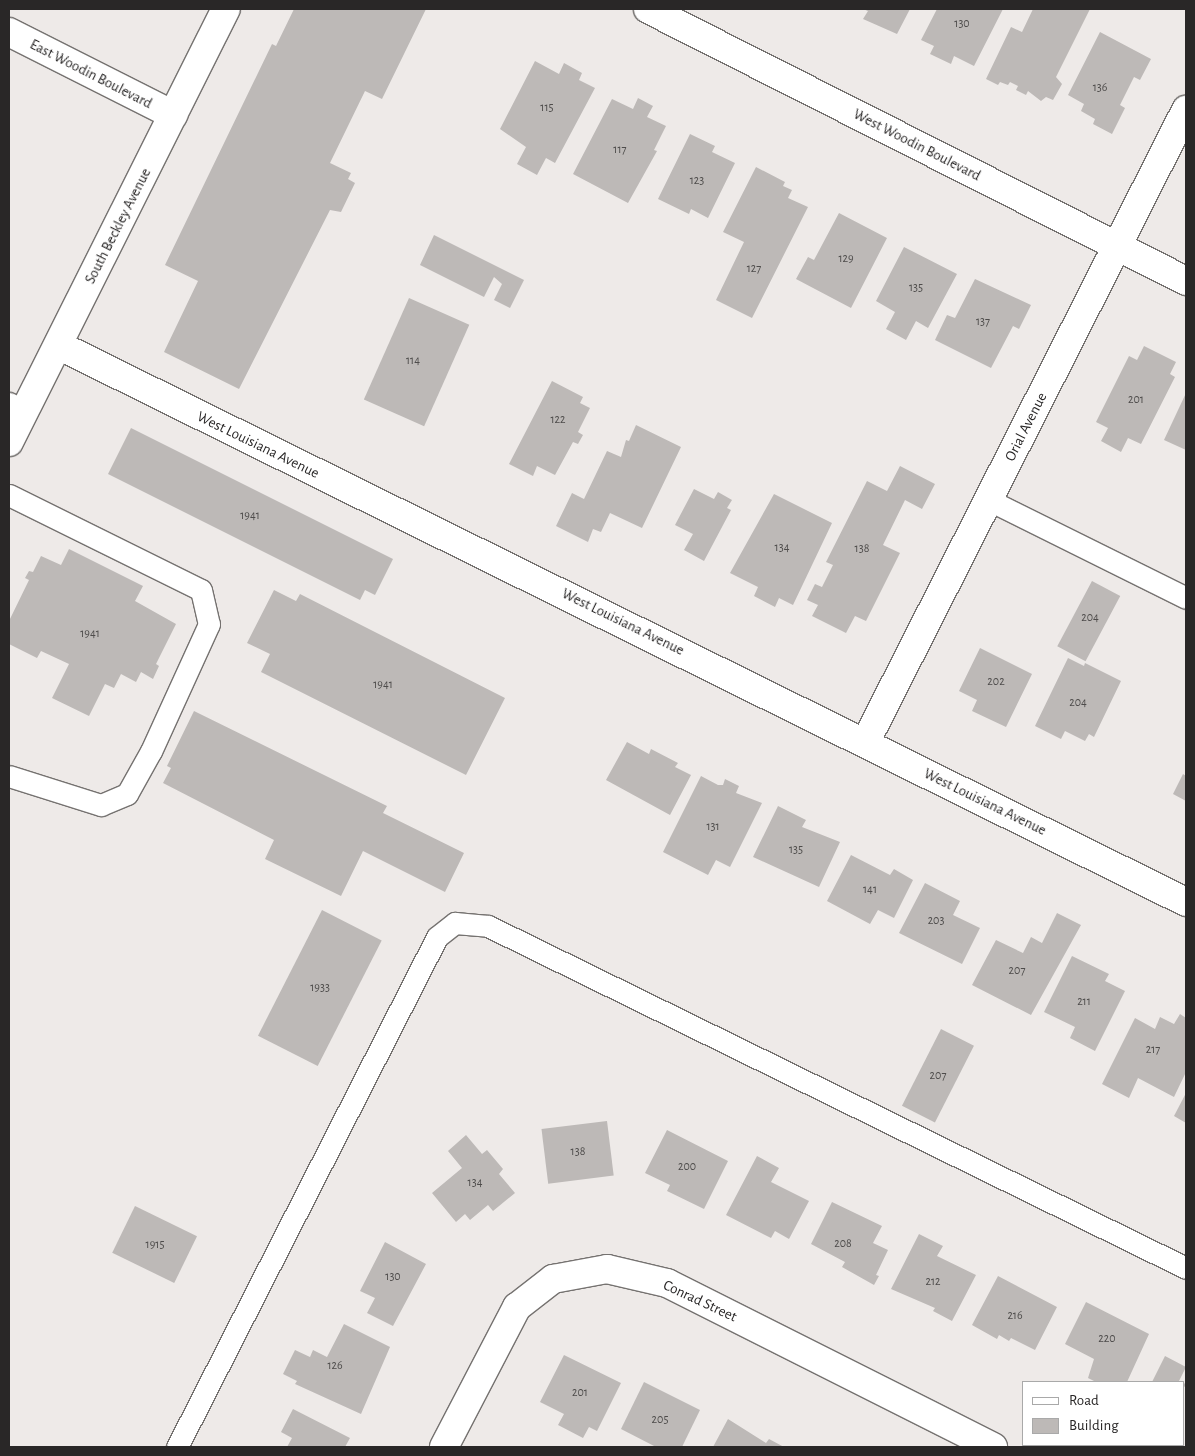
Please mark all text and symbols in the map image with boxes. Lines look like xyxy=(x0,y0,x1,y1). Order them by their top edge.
house number: 130 xyxy=(954,17,970,31)
street label: East Woodin Boulevard xyxy=(27,35,155,113)
house number: 136 xyxy=(1093,81,1107,95)
house number: 115 xyxy=(540,101,554,115)
street label: West Woodin Boulevard xyxy=(850,105,984,185)
house number: 117 xyxy=(613,143,627,157)
street label: South Beckley Avenue xyxy=(81,165,155,287)
house number: 123 xyxy=(690,174,704,188)
house number: 129 xyxy=(838,252,854,266)
house number: 127 xyxy=(747,262,761,276)
house number: 135 xyxy=(909,281,923,295)
house number: 137 xyxy=(976,315,990,329)
house number: 114 xyxy=(406,354,420,368)
street label: Orial Avenue xyxy=(1001,390,1051,464)
house number: 201 xyxy=(1128,393,1144,407)
street label: West Louisiana Avenue xyxy=(194,408,322,482)
house number: 122 xyxy=(550,413,566,427)
house number: 1941 xyxy=(240,509,260,523)
house number: 134 xyxy=(775,541,789,555)
house number: 138 xyxy=(855,542,869,556)
street label: West Louisiana Avenue xyxy=(559,585,687,659)
house number: 204 xyxy=(1081,611,1099,625)
house number: 1941 xyxy=(80,627,100,641)
house number: 202 xyxy=(987,675,1005,689)
house number: 1941 xyxy=(373,678,393,692)
house number: 204 xyxy=(1069,696,1087,710)
street label: West Louisiana Avenue xyxy=(921,765,1049,839)
house number: 131 xyxy=(706,820,720,834)
house number: 135 xyxy=(789,843,803,857)
house number: 141 xyxy=(863,883,877,897)
house number: 203 xyxy=(928,914,944,928)
house number: 207 xyxy=(1009,964,1025,978)
house number: 1933 xyxy=(310,981,330,995)
house number: 211 xyxy=(1077,995,1091,1009)
house number: 217 xyxy=(1146,1043,1160,1057)
house number: 207 xyxy=(930,1069,946,1083)
house number: 138 xyxy=(571,1145,585,1159)
house number: 200 xyxy=(678,1160,696,1174)
house number: 134 xyxy=(468,1176,482,1190)
house number: 208 xyxy=(834,1237,852,1251)
house number: 1915 xyxy=(146,1238,164,1252)
house number: 130 xyxy=(385,1270,401,1284)
house number: 212 xyxy=(925,1275,941,1289)
street label: Conrad Street xyxy=(660,1276,740,1326)
house number: 216 xyxy=(1007,1309,1023,1323)
house number: 220 xyxy=(1098,1332,1116,1346)
house number: 126 xyxy=(327,1359,343,1373)
legend xyxy=(1022,1381,1185,1446)
house number: 201 xyxy=(572,1386,588,1400)
text: Road xyxy=(1069,1393,1099,1408)
house number: 205 xyxy=(652,1413,668,1427)
text: Building xyxy=(1069,1418,1119,1433)

